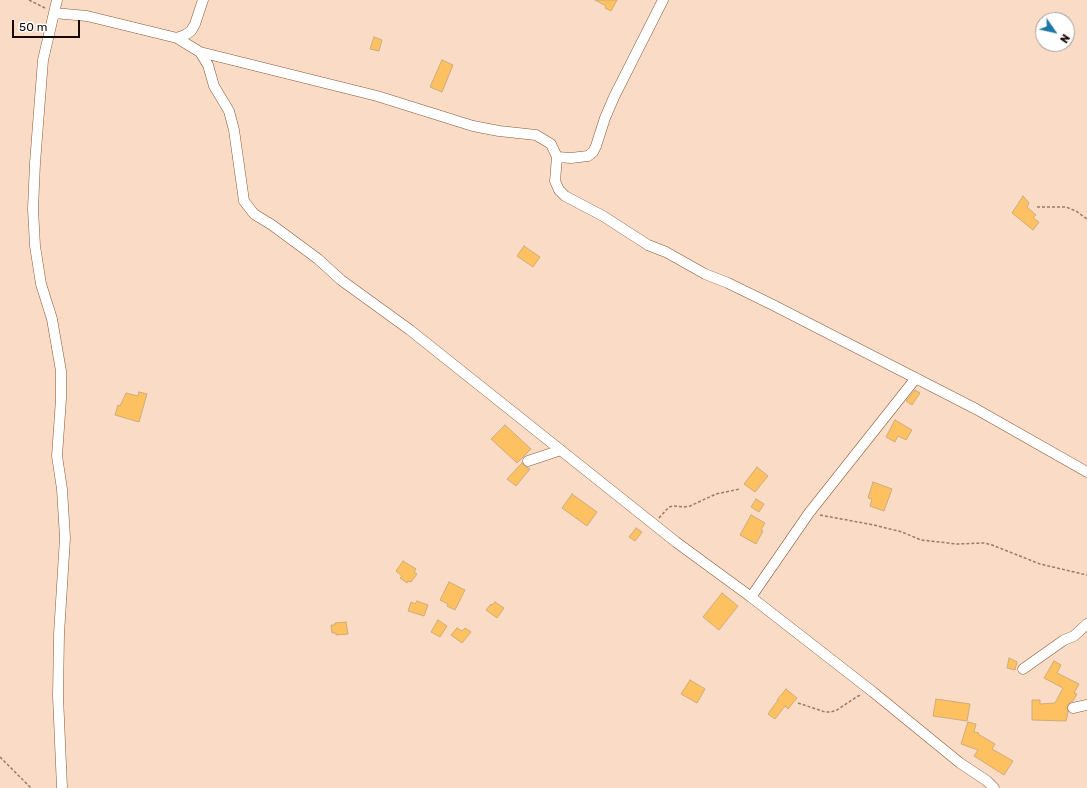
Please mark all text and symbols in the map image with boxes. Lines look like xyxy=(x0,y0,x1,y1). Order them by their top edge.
scale bar xyxy=(14,12,82,38)
north arrow xyxy=(1035,12,1075,52)
text: 50 m xyxy=(19,20,47,34)
text: N xyxy=(1057,32,1072,45)

